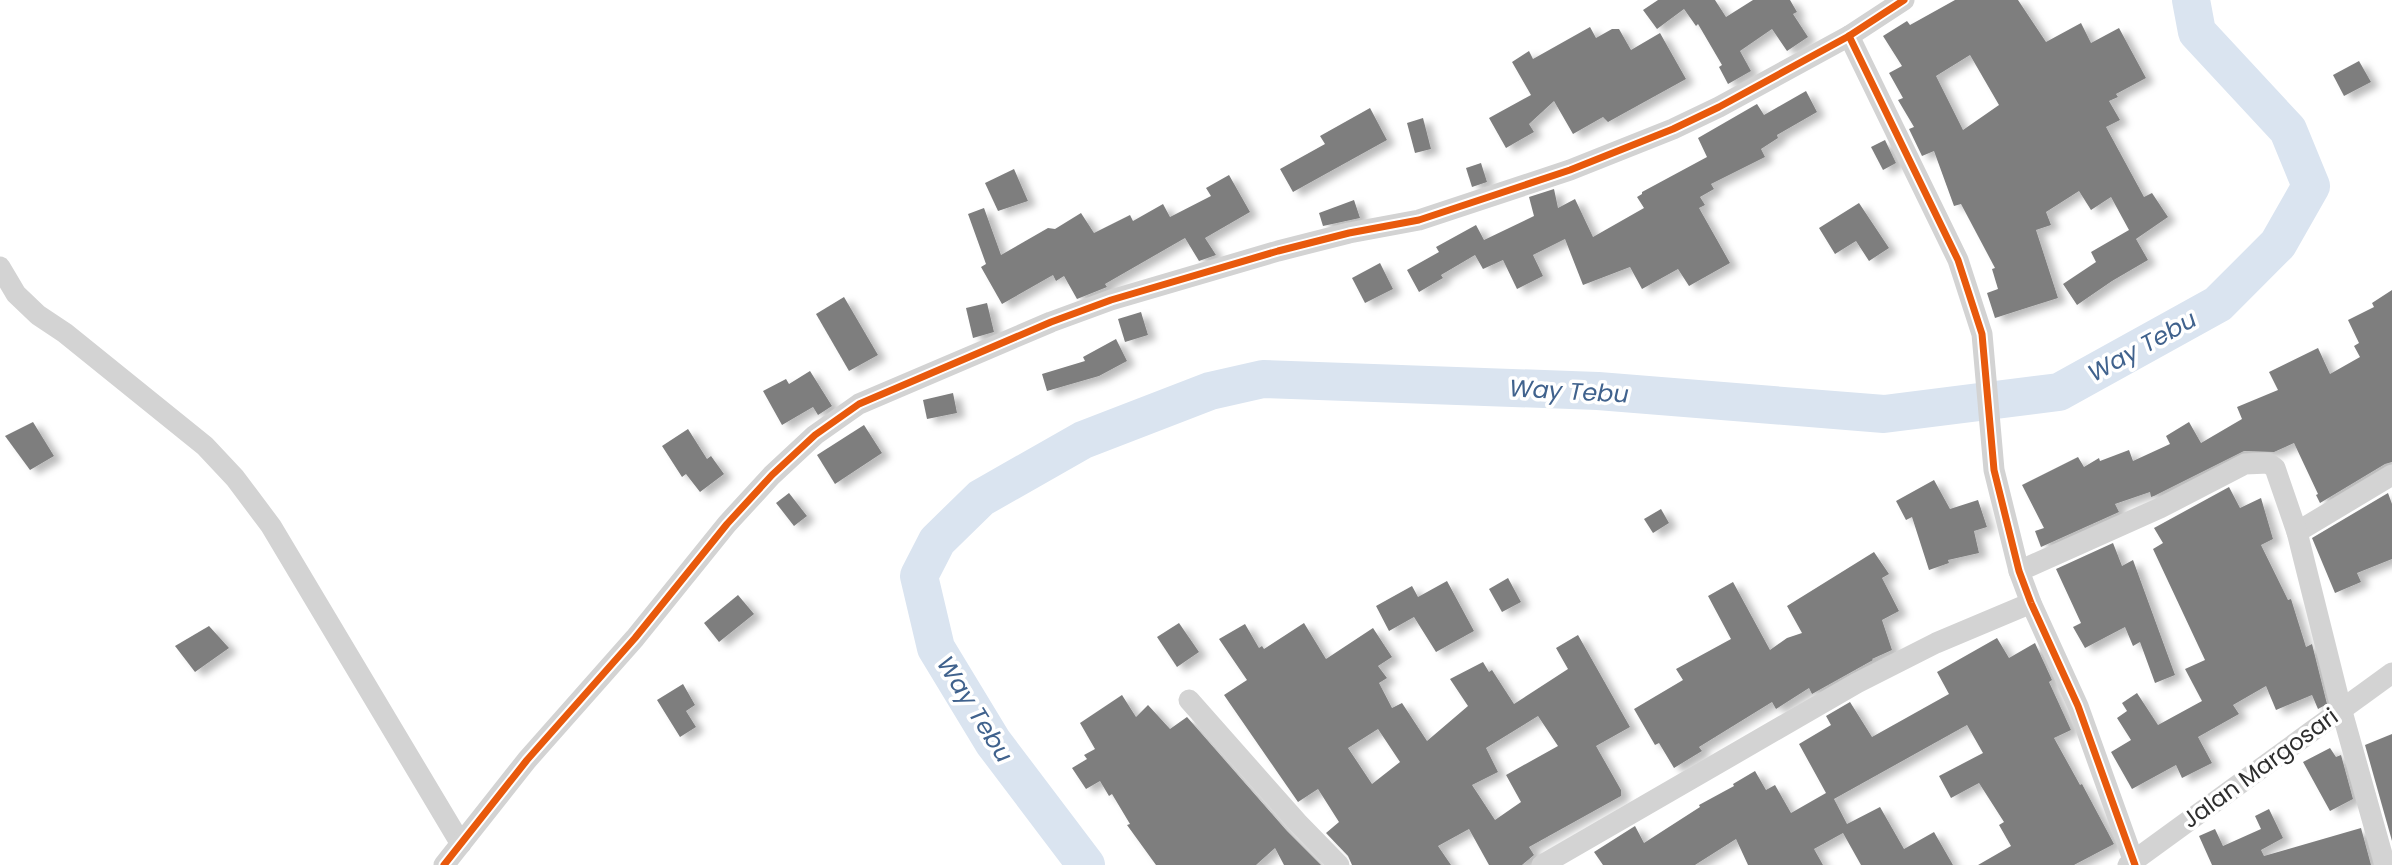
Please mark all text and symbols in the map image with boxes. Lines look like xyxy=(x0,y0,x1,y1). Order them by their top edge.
water label: Way Tebu xyxy=(2082,303,2202,389)
water label: Way Tebu xyxy=(1508,371,1630,411)
water label: Way Tebu xyxy=(929,649,1021,769)
street label: Jalan Margosari xyxy=(2175,700,2345,836)

